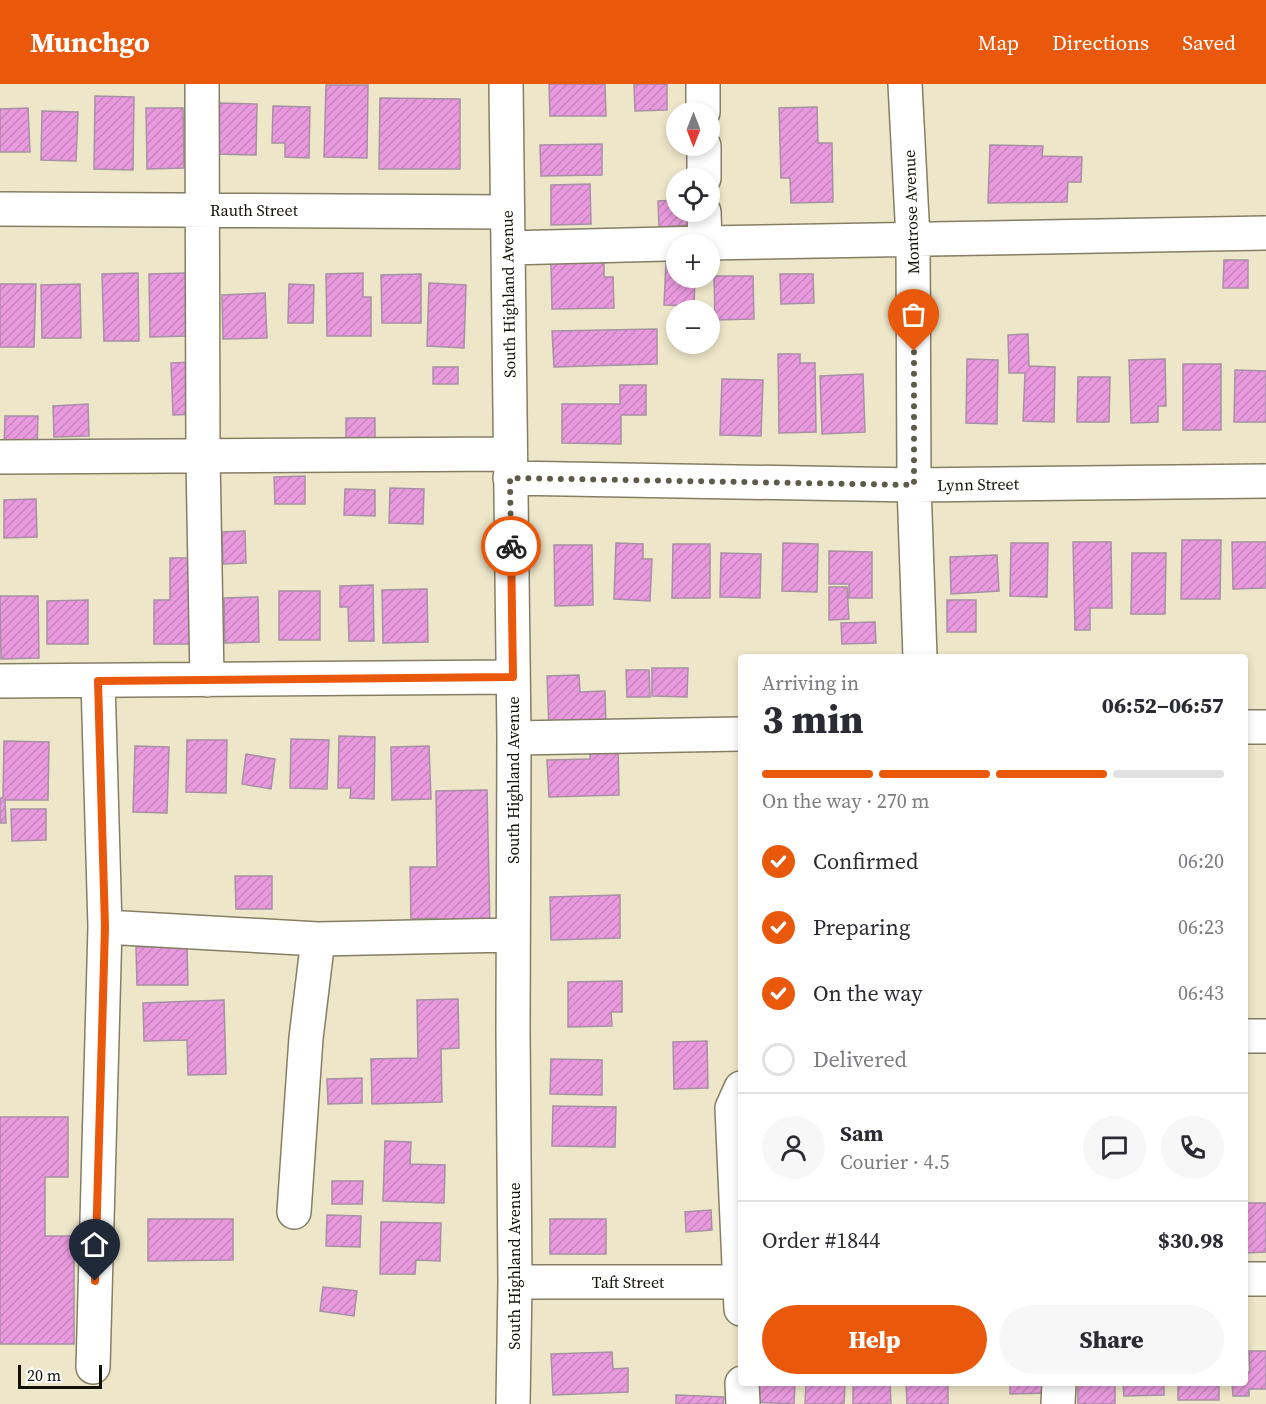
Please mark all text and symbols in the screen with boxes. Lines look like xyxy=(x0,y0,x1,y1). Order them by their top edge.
text: Munchgo xyxy=(30,23,150,61)
text: Map xyxy=(978,28,1019,57)
text: Directions xyxy=(1052,28,1149,57)
text: Saved xyxy=(1182,28,1236,57)
north arrow xyxy=(666,102,720,156)
map controls xyxy=(666,102,720,354)
street label: Montrose Avenue xyxy=(898,149,924,275)
button: locate xyxy=(666,168,720,222)
street label: Rauth Street xyxy=(210,199,299,221)
street label: South Highland Avenue xyxy=(496,210,520,378)
button: + xyxy=(666,234,720,288)
pin xyxy=(888,289,939,351)
icon: bag xyxy=(897,298,930,331)
button: − xyxy=(666,300,720,354)
street label: Lynn Street xyxy=(937,472,1020,496)
courier xyxy=(481,516,541,576)
icon: bike xyxy=(495,530,528,563)
text: Arriving in xyxy=(762,669,859,697)
text: 06:52–06:57 xyxy=(1102,690,1224,720)
text: 3 min xyxy=(762,693,864,746)
street label: South Highland Avenue xyxy=(502,696,524,864)
text: On the way · 270 m xyxy=(762,787,929,815)
icon: check xyxy=(762,845,795,878)
text: Confirmed xyxy=(813,846,918,876)
text: 06:20 xyxy=(1178,847,1224,875)
icon: check xyxy=(762,911,795,944)
text: Preparing xyxy=(813,912,910,942)
text: 06:23 xyxy=(1178,913,1224,941)
icon: check xyxy=(762,977,795,1010)
text: On the way xyxy=(813,978,922,1008)
text: 06:43 xyxy=(1178,979,1224,1007)
text: Delivered xyxy=(813,1044,907,1074)
button: person xyxy=(762,1116,825,1179)
button: chat xyxy=(1083,1116,1146,1179)
button: phone xyxy=(1161,1116,1224,1179)
text: Sam xyxy=(840,1118,884,1148)
text: Courier · 4.5 xyxy=(840,1148,949,1176)
street label: South Highland Avenue xyxy=(503,1182,525,1350)
pin xyxy=(69,1219,120,1281)
text: Order #1844 xyxy=(762,1225,880,1255)
text: $30.98 xyxy=(1158,1225,1224,1255)
icon: home xyxy=(78,1228,111,1261)
street label: Taft Street xyxy=(592,1271,665,1293)
button: Help xyxy=(762,1305,987,1374)
button: Share xyxy=(999,1305,1224,1374)
scale bar xyxy=(18,1362,102,1390)
text: 20 m xyxy=(27,1364,61,1386)

